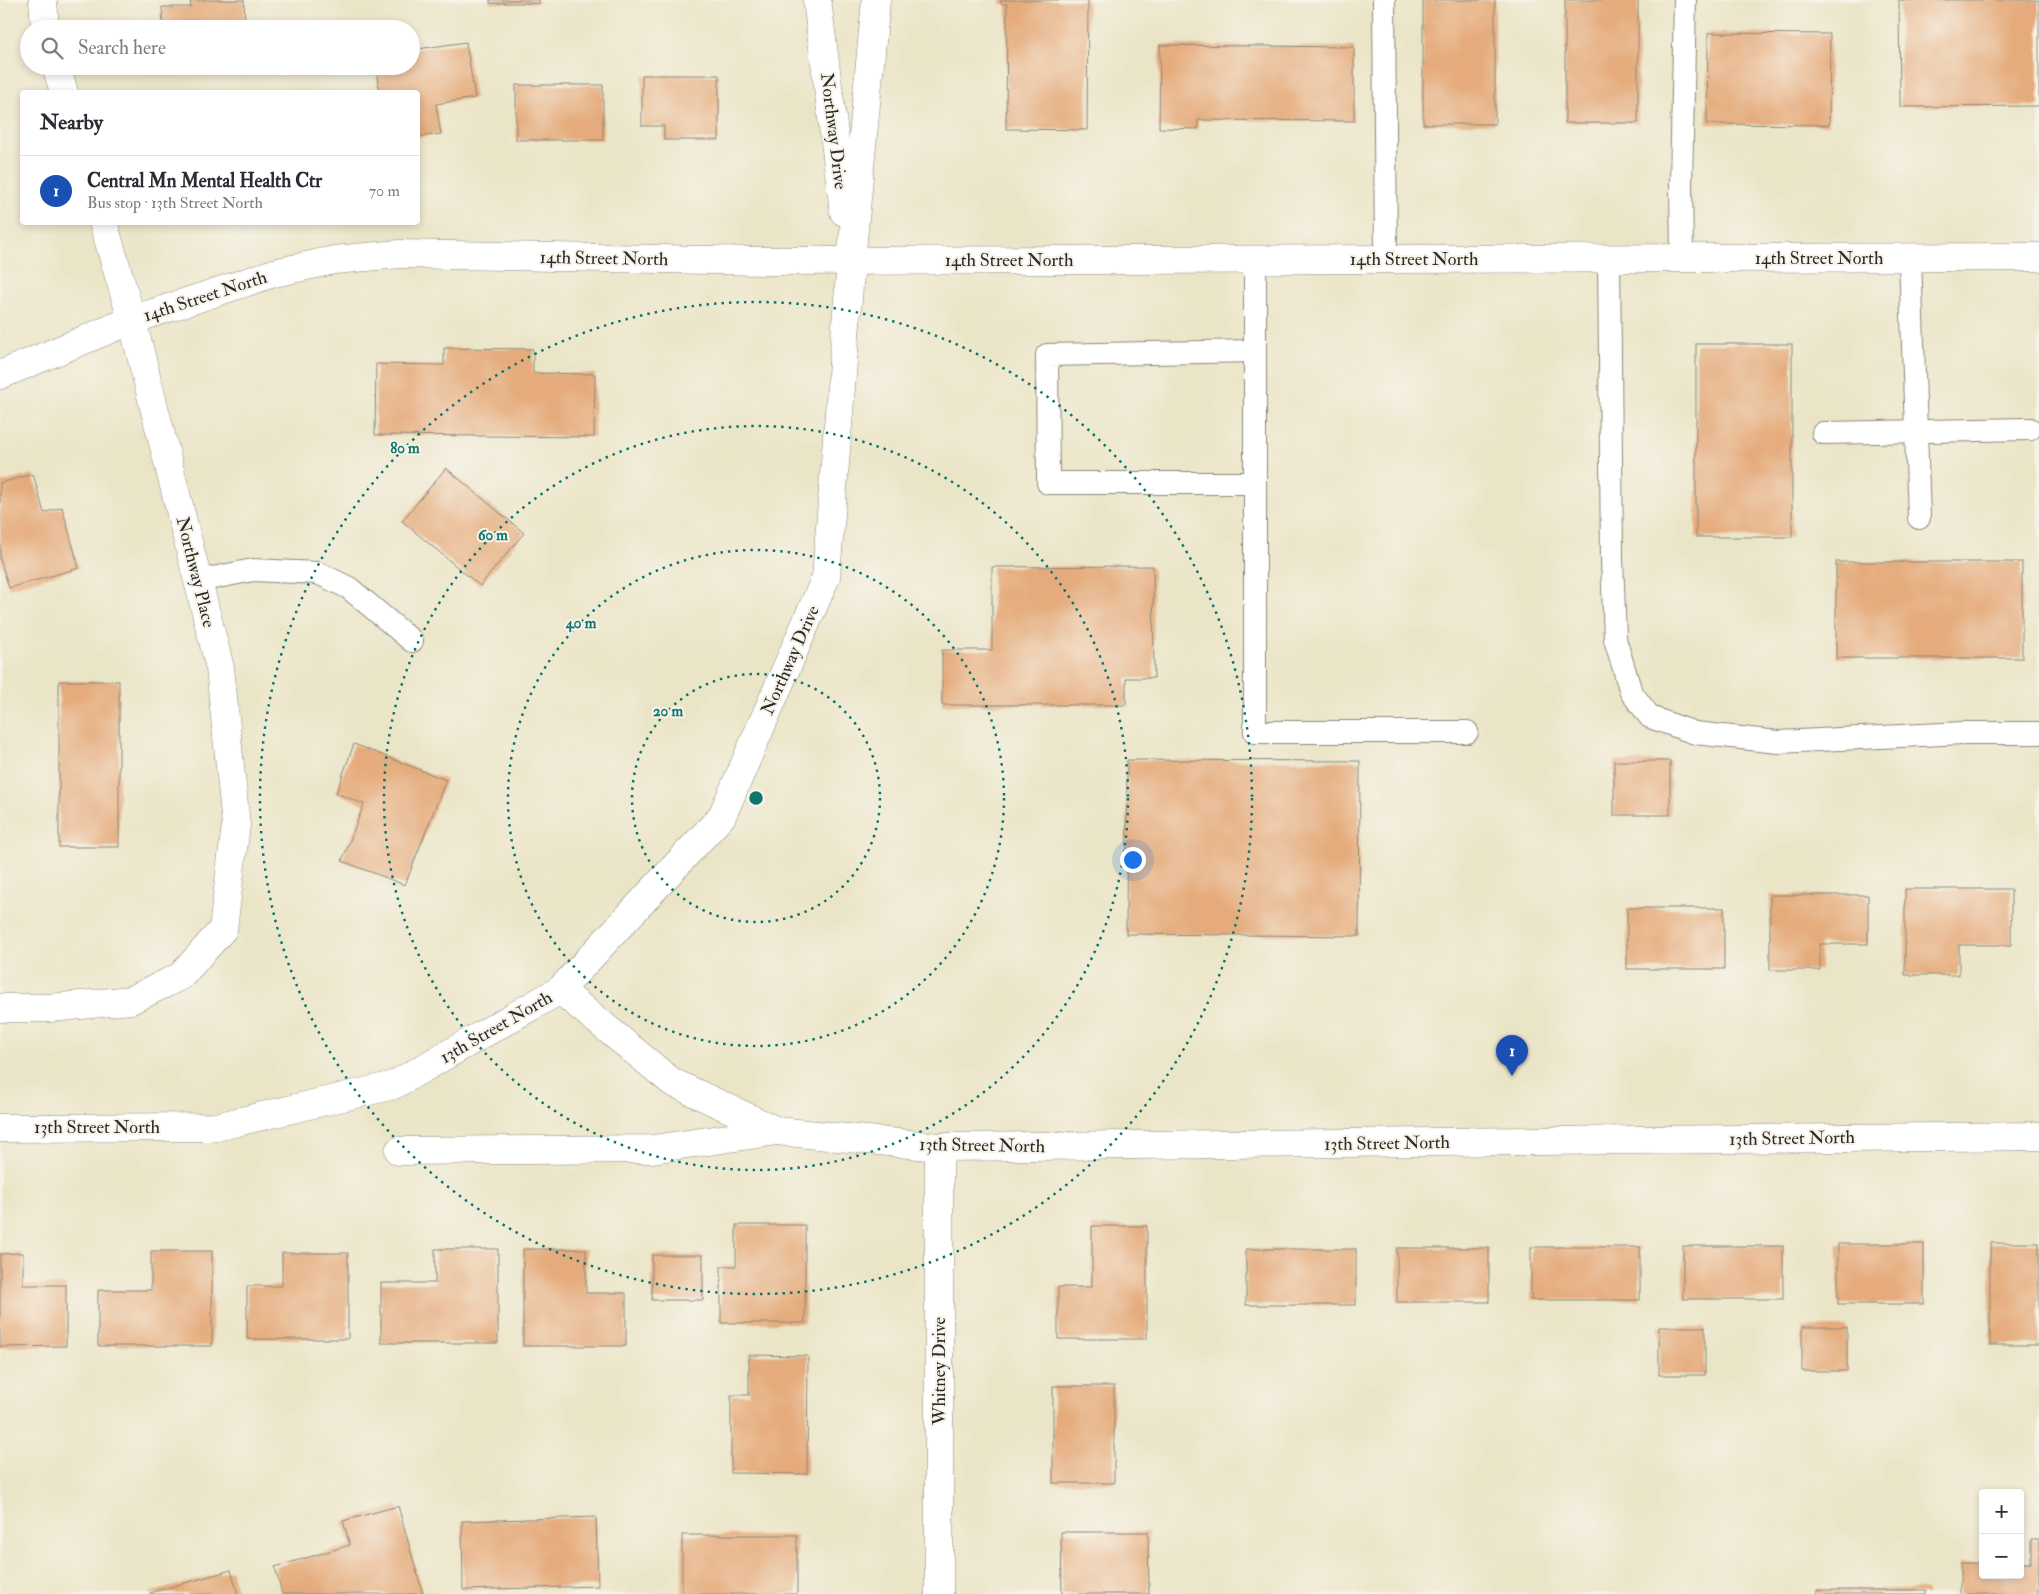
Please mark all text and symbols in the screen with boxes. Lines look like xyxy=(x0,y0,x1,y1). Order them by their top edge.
search box xyxy=(20,20,420,75)
icon: search xyxy=(38,34,66,62)
text: Search here xyxy=(78,36,166,60)
street label: Northway Drive xyxy=(815,71,852,191)
text: Nearby xyxy=(40,109,103,136)
text: Central Mn Mental Health Ctr xyxy=(87,169,322,193)
text: 1 xyxy=(53,181,59,201)
text: 70 m xyxy=(369,181,400,201)
text: Bus stop · 13th Street North xyxy=(87,193,263,213)
street label: 14th Street North xyxy=(539,246,669,271)
street label: 14th Street North xyxy=(1755,247,1884,270)
street label: 14th Street North xyxy=(1350,248,1479,271)
street label: 14th Street North xyxy=(945,249,1074,272)
street label: 14th Street North xyxy=(140,265,270,327)
text: 80 m xyxy=(390,439,420,458)
street label: Northway Place xyxy=(171,514,221,630)
text: 60 m xyxy=(478,526,508,545)
street label: Northway Drive xyxy=(756,602,825,718)
text: 40 m xyxy=(565,614,597,633)
text: 20 m xyxy=(653,702,683,721)
centre of rings xyxy=(747,789,765,807)
your location xyxy=(1120,847,1146,873)
street label: 13th Street North xyxy=(436,986,557,1069)
pin: 1 xyxy=(1496,1035,1528,1076)
street label: 13th Street North xyxy=(34,1116,161,1139)
street label: 13th Street North xyxy=(1729,1126,1856,1151)
street label: 13th Street North xyxy=(1324,1131,1451,1156)
street label: 13th Street North xyxy=(919,1133,1046,1158)
street label: Whitney Drive xyxy=(928,1316,951,1426)
map controls xyxy=(1979,1489,2024,1579)
button: + xyxy=(1979,1489,2024,1534)
button: − xyxy=(1979,1534,2024,1579)

